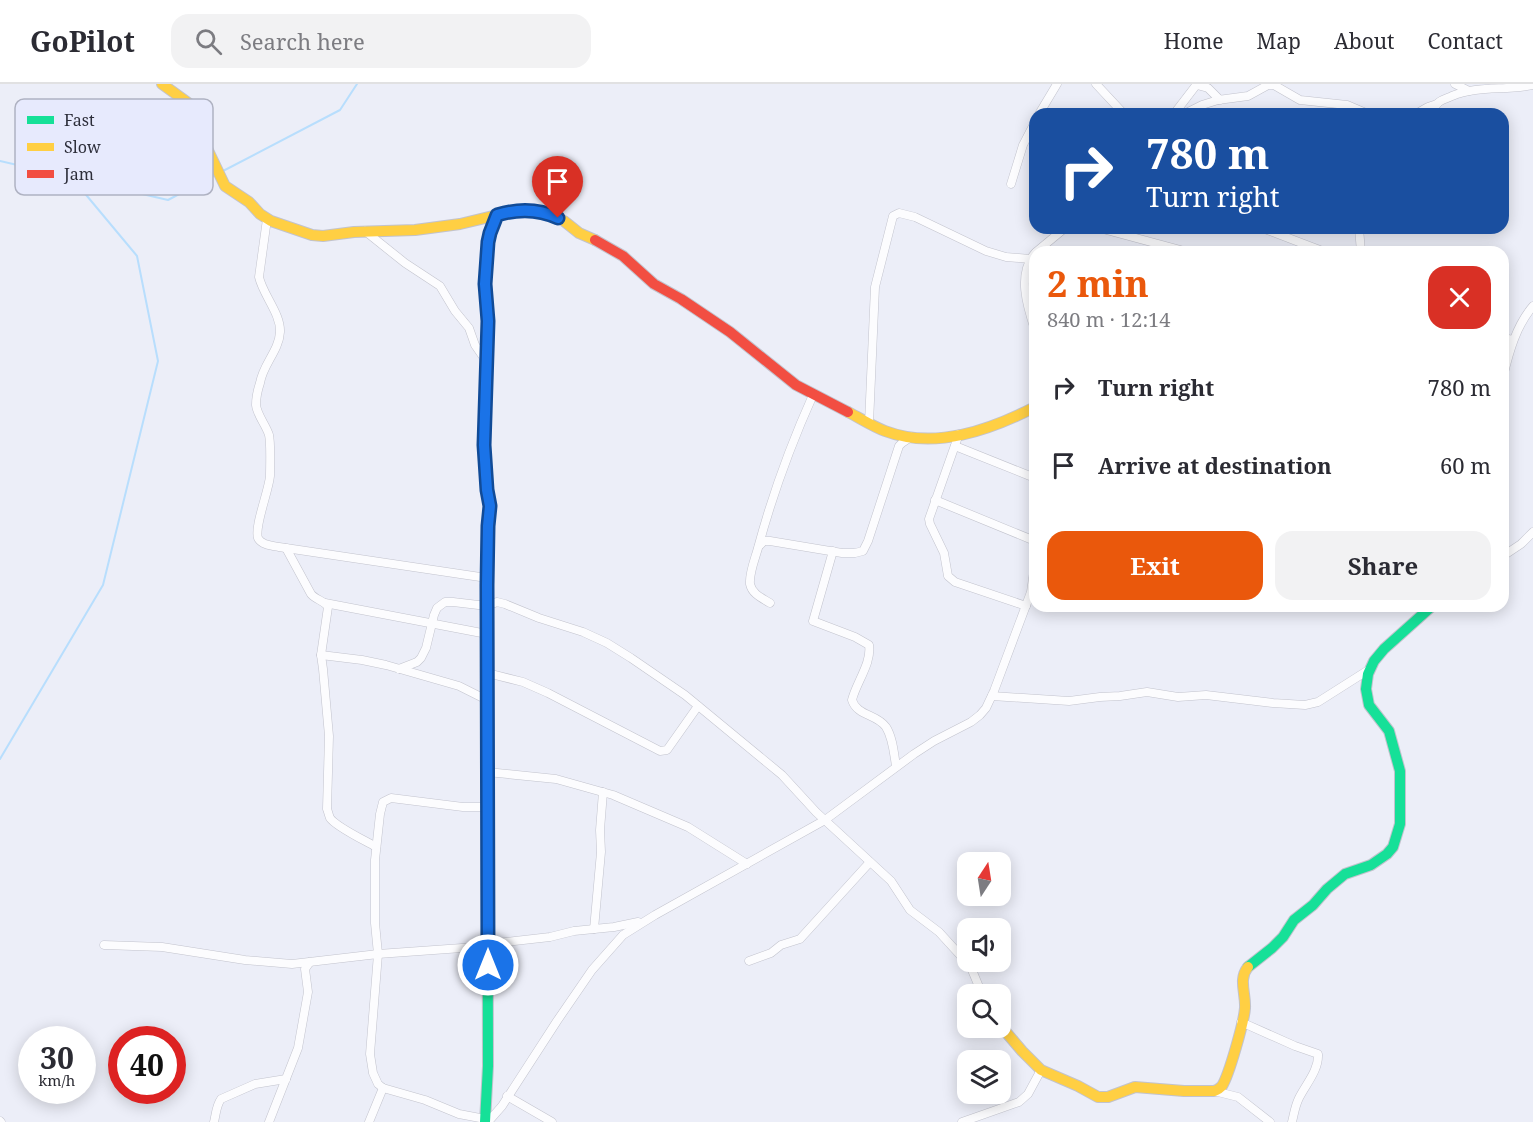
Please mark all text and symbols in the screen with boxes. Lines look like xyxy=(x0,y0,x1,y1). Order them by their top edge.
search box xyxy=(171,14,591,68)
text: GoPilot xyxy=(30,22,135,60)
icon: search xyxy=(192,25,225,58)
text: Search here xyxy=(240,26,365,56)
text: Home xyxy=(1164,27,1224,55)
text: Map xyxy=(1257,27,1301,55)
text: About xyxy=(1334,27,1395,55)
text: Contact xyxy=(1428,27,1503,55)
legend xyxy=(15,99,213,195)
text: Fast xyxy=(64,109,95,131)
text: 780 m xyxy=(1146,124,1270,181)
icon: right xyxy=(1047,132,1125,210)
text: Slow xyxy=(64,136,101,158)
pin xyxy=(532,156,583,218)
text: Jam xyxy=(63,163,94,185)
icon: arrive xyxy=(541,165,574,198)
text: Turn right xyxy=(1146,178,1279,215)
text: 2 min xyxy=(1047,259,1149,308)
button: close xyxy=(1428,266,1491,329)
text: 840 m · 12:14 xyxy=(1047,306,1170,333)
icon: right xyxy=(1047,371,1080,404)
text: Turn right xyxy=(1098,372,1214,402)
text: 780 m xyxy=(1428,372,1491,402)
icon: arrive xyxy=(1047,449,1080,482)
text: Arrive at destination xyxy=(1098,450,1332,480)
text: 60 m xyxy=(1440,450,1491,480)
button: Exit xyxy=(1047,531,1263,600)
button: Share xyxy=(1275,531,1491,600)
north arrow xyxy=(957,852,1011,906)
map controls xyxy=(957,852,1011,1104)
button: sound xyxy=(957,918,1011,972)
position arrow xyxy=(456,933,520,997)
button: search xyxy=(957,984,1011,1038)
speed limit sign: 40 xyxy=(108,1026,186,1104)
text: 30 xyxy=(40,1037,74,1078)
button: layers xyxy=(957,1050,1011,1104)
text: km/h xyxy=(39,1070,75,1090)

